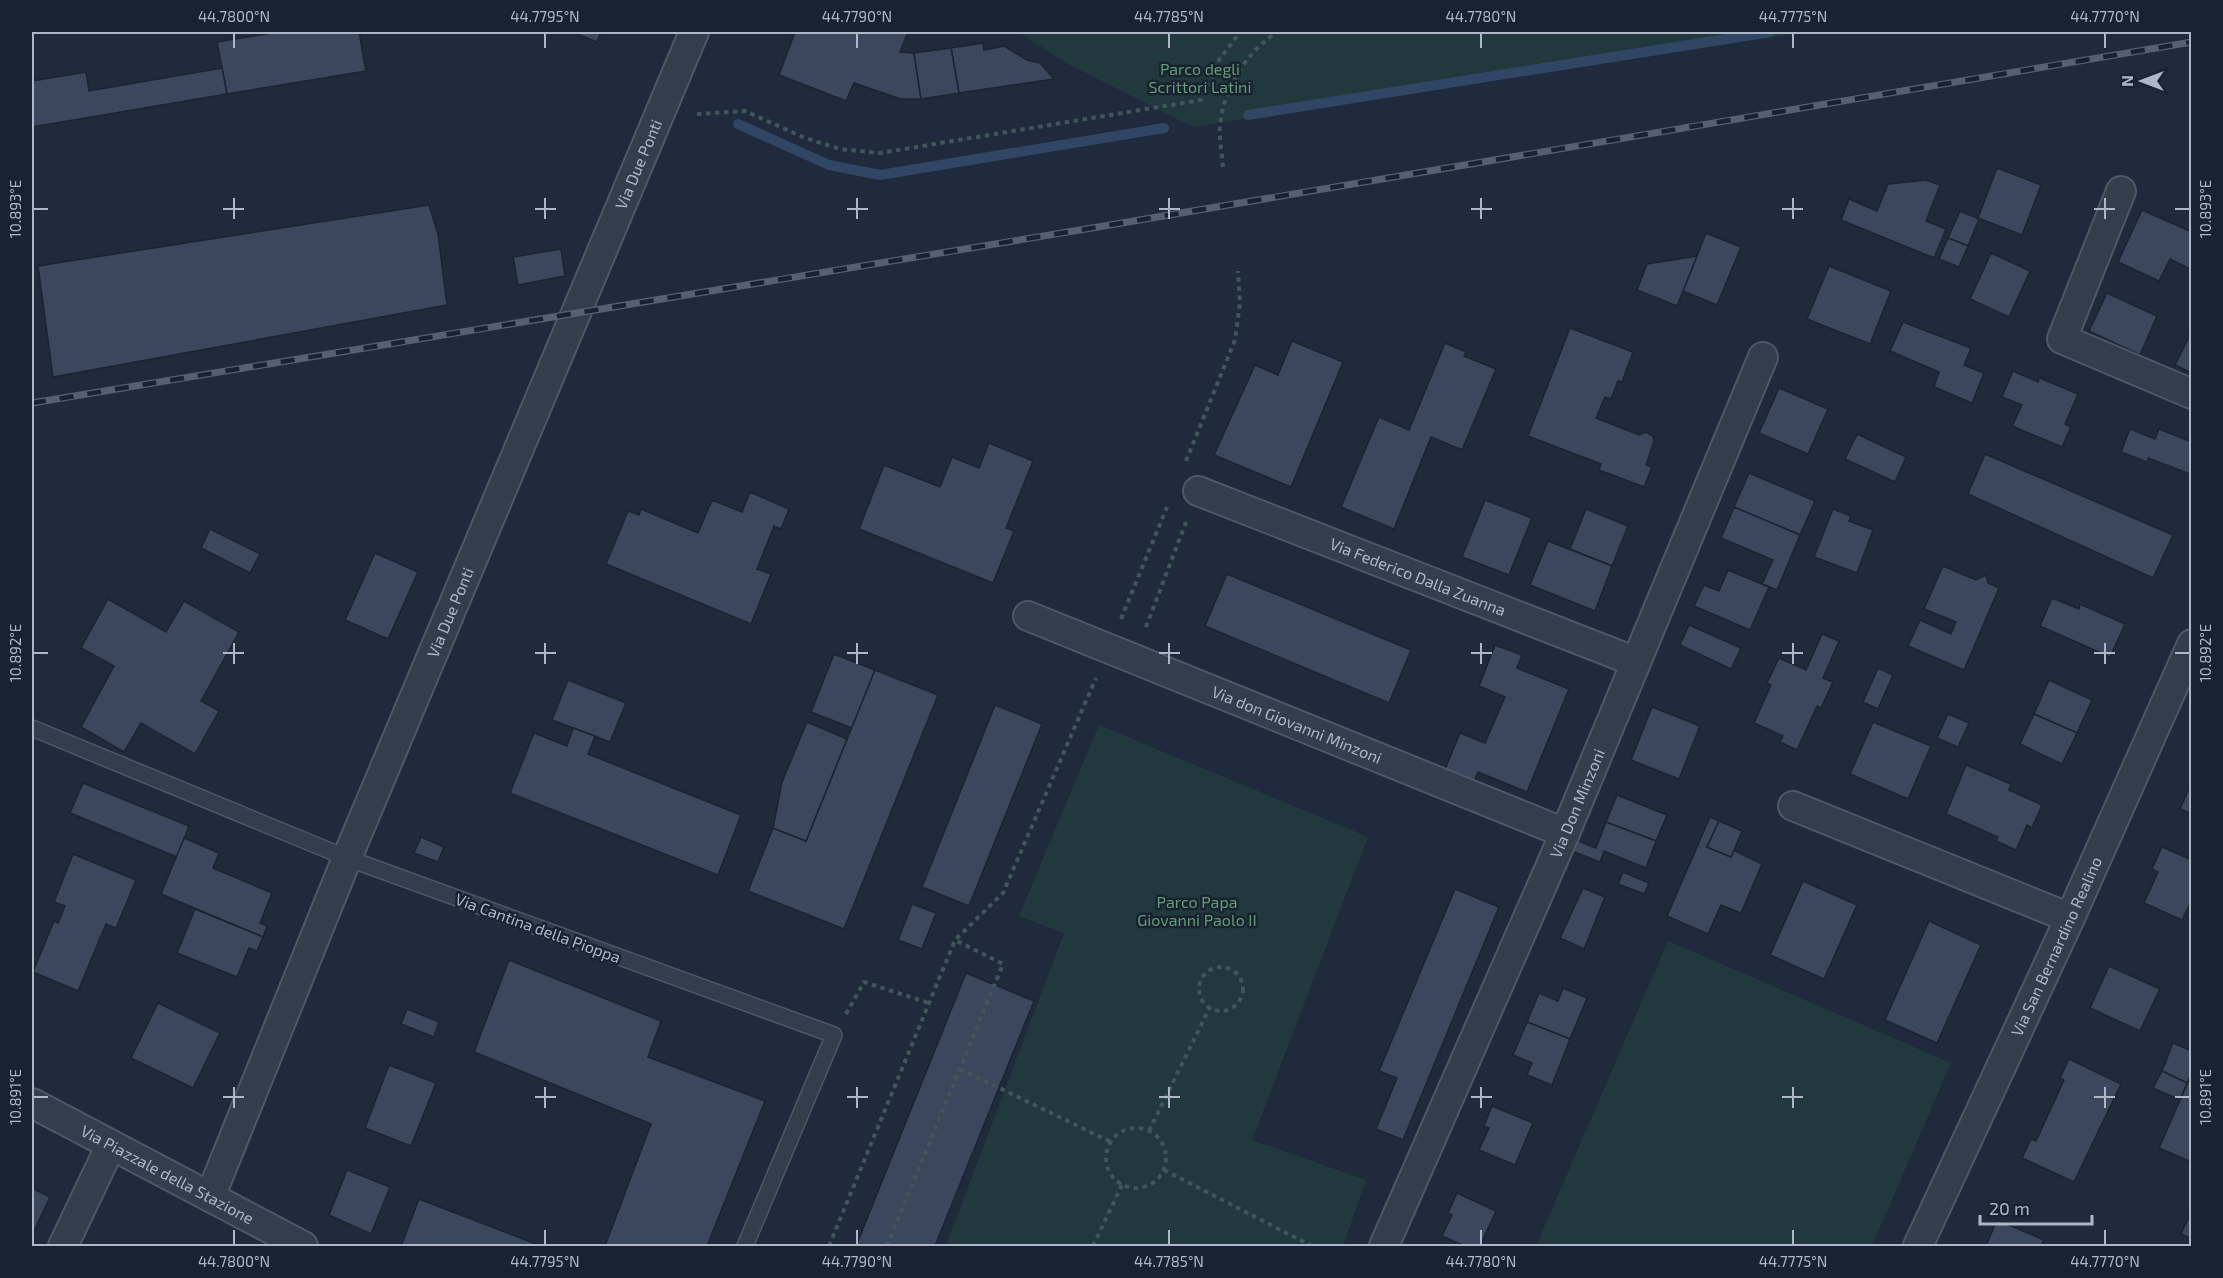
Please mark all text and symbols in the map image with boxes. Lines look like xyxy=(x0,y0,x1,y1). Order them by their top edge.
text: 44.7800°N xyxy=(198,7,270,25)
text: 44.7795°N xyxy=(510,7,580,25)
text: 44.7790°N xyxy=(822,7,892,25)
text: 44.7785°N xyxy=(1134,7,1204,25)
text: 44.7780°N xyxy=(1446,7,1516,25)
text: 44.7775°N xyxy=(1759,7,1827,25)
text: 44.7770°N xyxy=(2070,7,2140,25)
north arrow xyxy=(2112,51,2172,111)
park label: Parco degli Scrittori Latini xyxy=(1149,59,1251,96)
text: N xyxy=(2117,75,2136,87)
street label: Via Due Ponti xyxy=(611,116,665,212)
text: 10.893°E xyxy=(6,180,24,238)
text: 10.893°E xyxy=(2196,180,2214,238)
street label: Via Federico Dalla Zuanna xyxy=(1327,533,1509,619)
street label: Via Due Ponti xyxy=(422,564,477,660)
text: 10.892°E xyxy=(6,624,24,682)
text: 10.892°E xyxy=(2196,624,2214,682)
street label: Via don Giovanni Minzoni xyxy=(1209,681,1385,767)
street label: Via Don Minzoni xyxy=(1545,746,1608,861)
street label: Via San Bernardino Realino xyxy=(2007,853,2105,1039)
street label: Via Cantina della Pioppa xyxy=(453,889,623,966)
park label: Parco Papa Giovanni Paolo II xyxy=(1137,892,1257,929)
text: 10.891°E xyxy=(6,1069,24,1125)
text: 10.891°E xyxy=(2196,1069,2214,1125)
street label: Via Piazzale della Stazione xyxy=(78,1121,257,1227)
scale bar xyxy=(1980,1188,2092,1226)
text: 20 m xyxy=(1989,1197,2030,1219)
text: 44.7800°N xyxy=(198,1252,270,1270)
text: 44.7795°N xyxy=(510,1252,580,1270)
text: 44.7790°N xyxy=(822,1252,892,1270)
text: 44.7785°N xyxy=(1134,1252,1204,1270)
text: 44.7780°N xyxy=(1446,1252,1516,1270)
text: 44.7775°N xyxy=(1759,1252,1827,1270)
text: 44.7770°N xyxy=(2070,1252,2140,1270)

